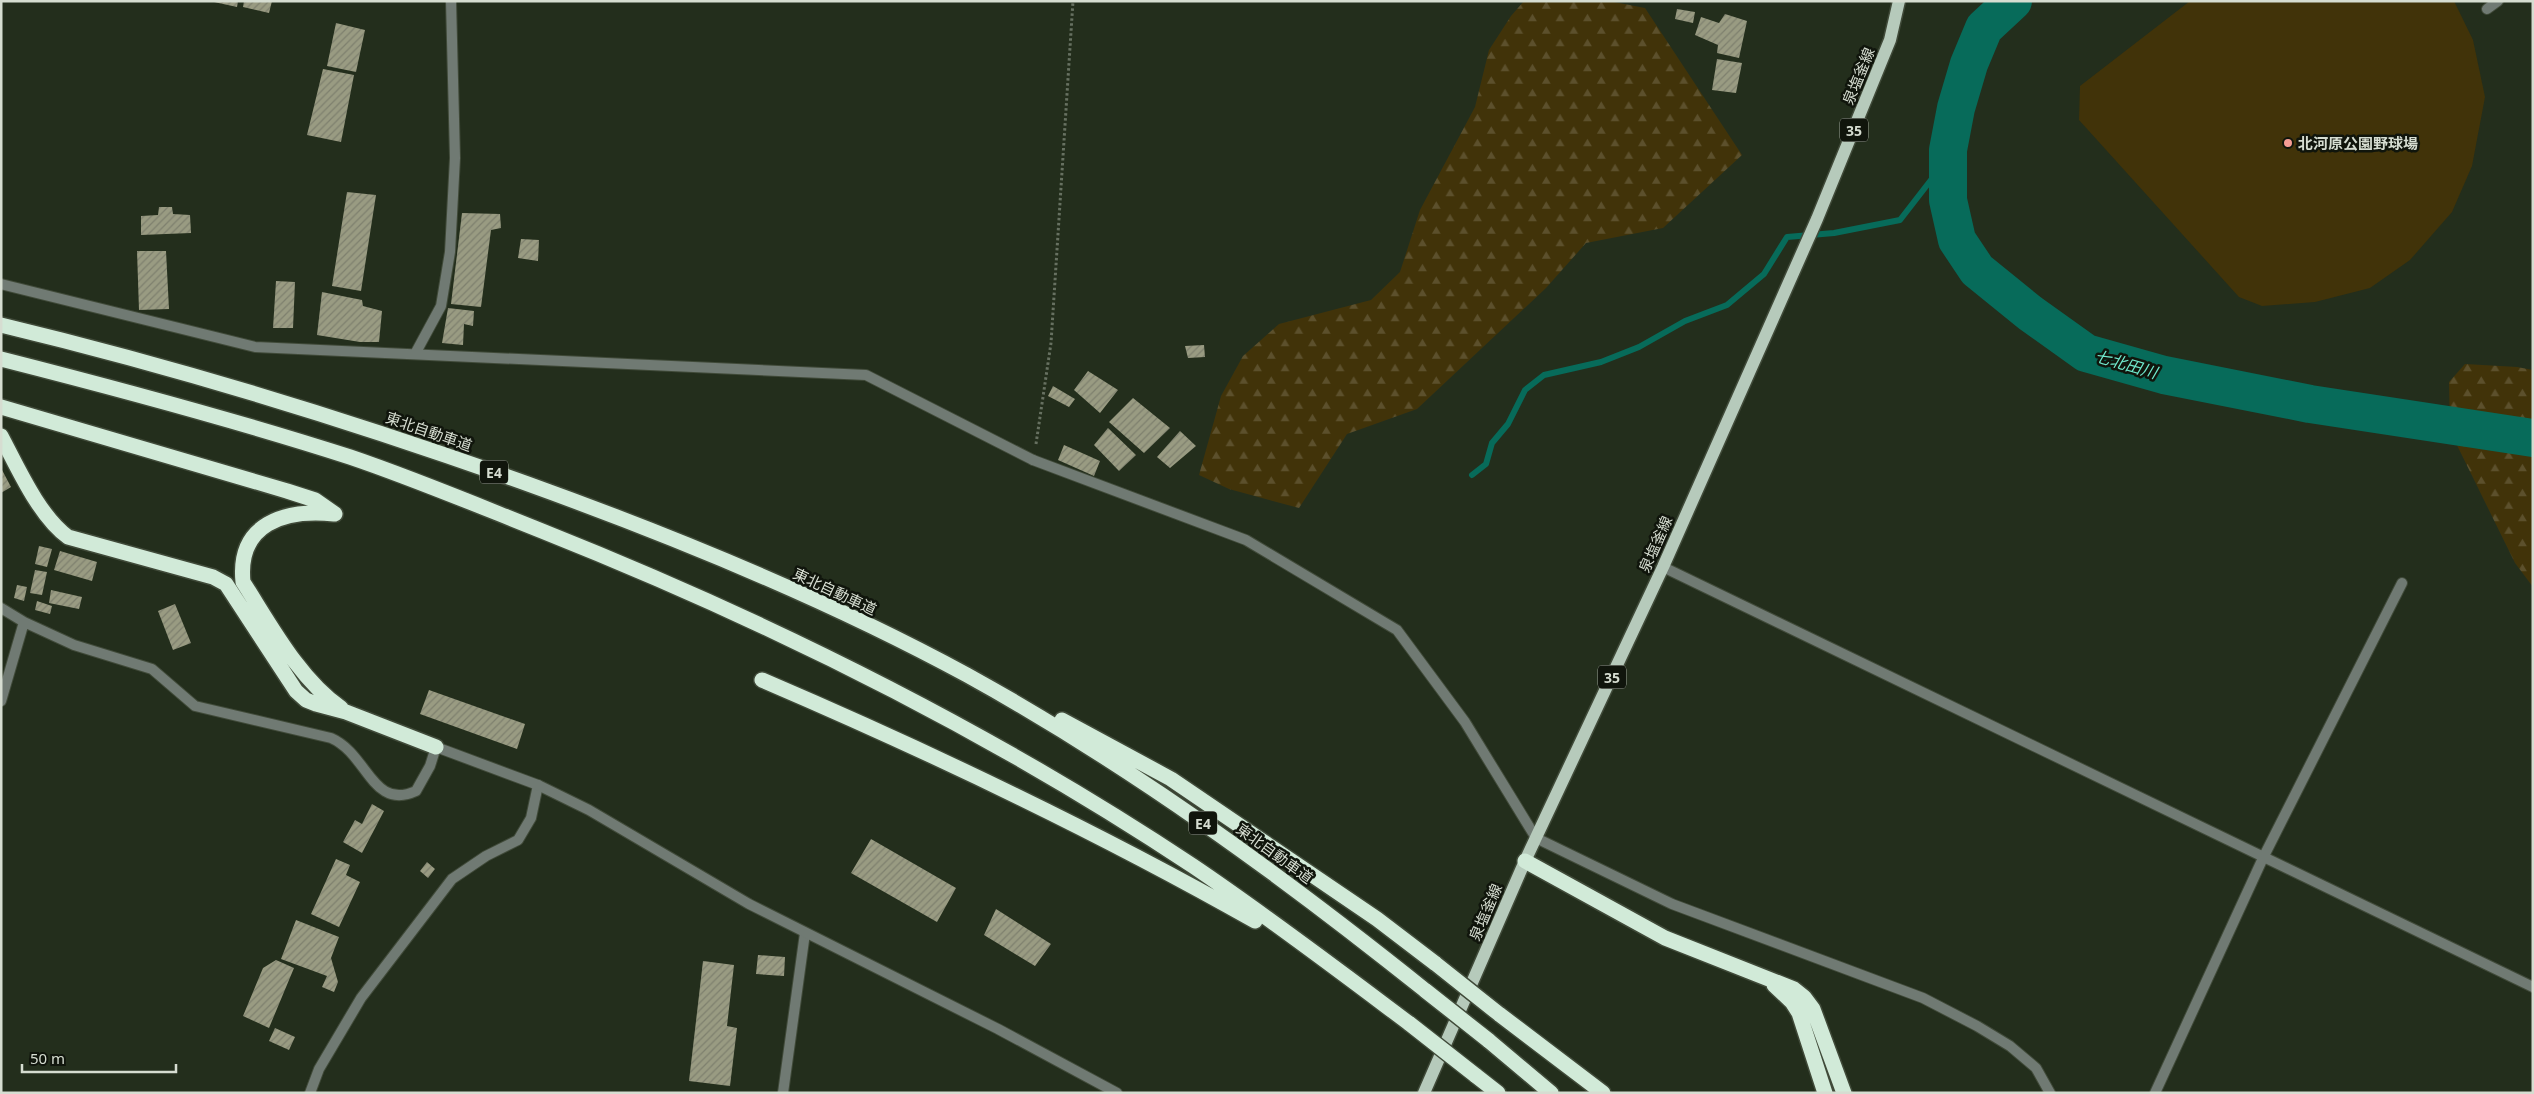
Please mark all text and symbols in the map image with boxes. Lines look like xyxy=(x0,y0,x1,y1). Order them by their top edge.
street label: 泉塩釜線 xyxy=(1837,44,1879,108)
road number: 35 xyxy=(1840,118,1868,142)
place label: 北河原公園野球場 xyxy=(2298,133,2418,153)
marker: 北河原公園野球場 xyxy=(2282,137,2294,149)
water label: 七北田川 xyxy=(2092,345,2162,384)
street label: 東北自動車道 xyxy=(383,407,475,455)
road number: E4 xyxy=(480,461,508,484)
street label: 泉塩釜線 xyxy=(1634,513,1676,575)
street label: 東北自動車道 xyxy=(790,563,880,619)
road number: 35 xyxy=(1598,666,1626,689)
road number: E4 xyxy=(1189,811,1217,834)
street label: 東北自動車道 xyxy=(1233,818,1317,888)
street label: 泉塩釜線 xyxy=(1464,880,1506,944)
scale bar xyxy=(22,1042,176,1074)
text: 50 m xyxy=(30,1048,65,1068)

